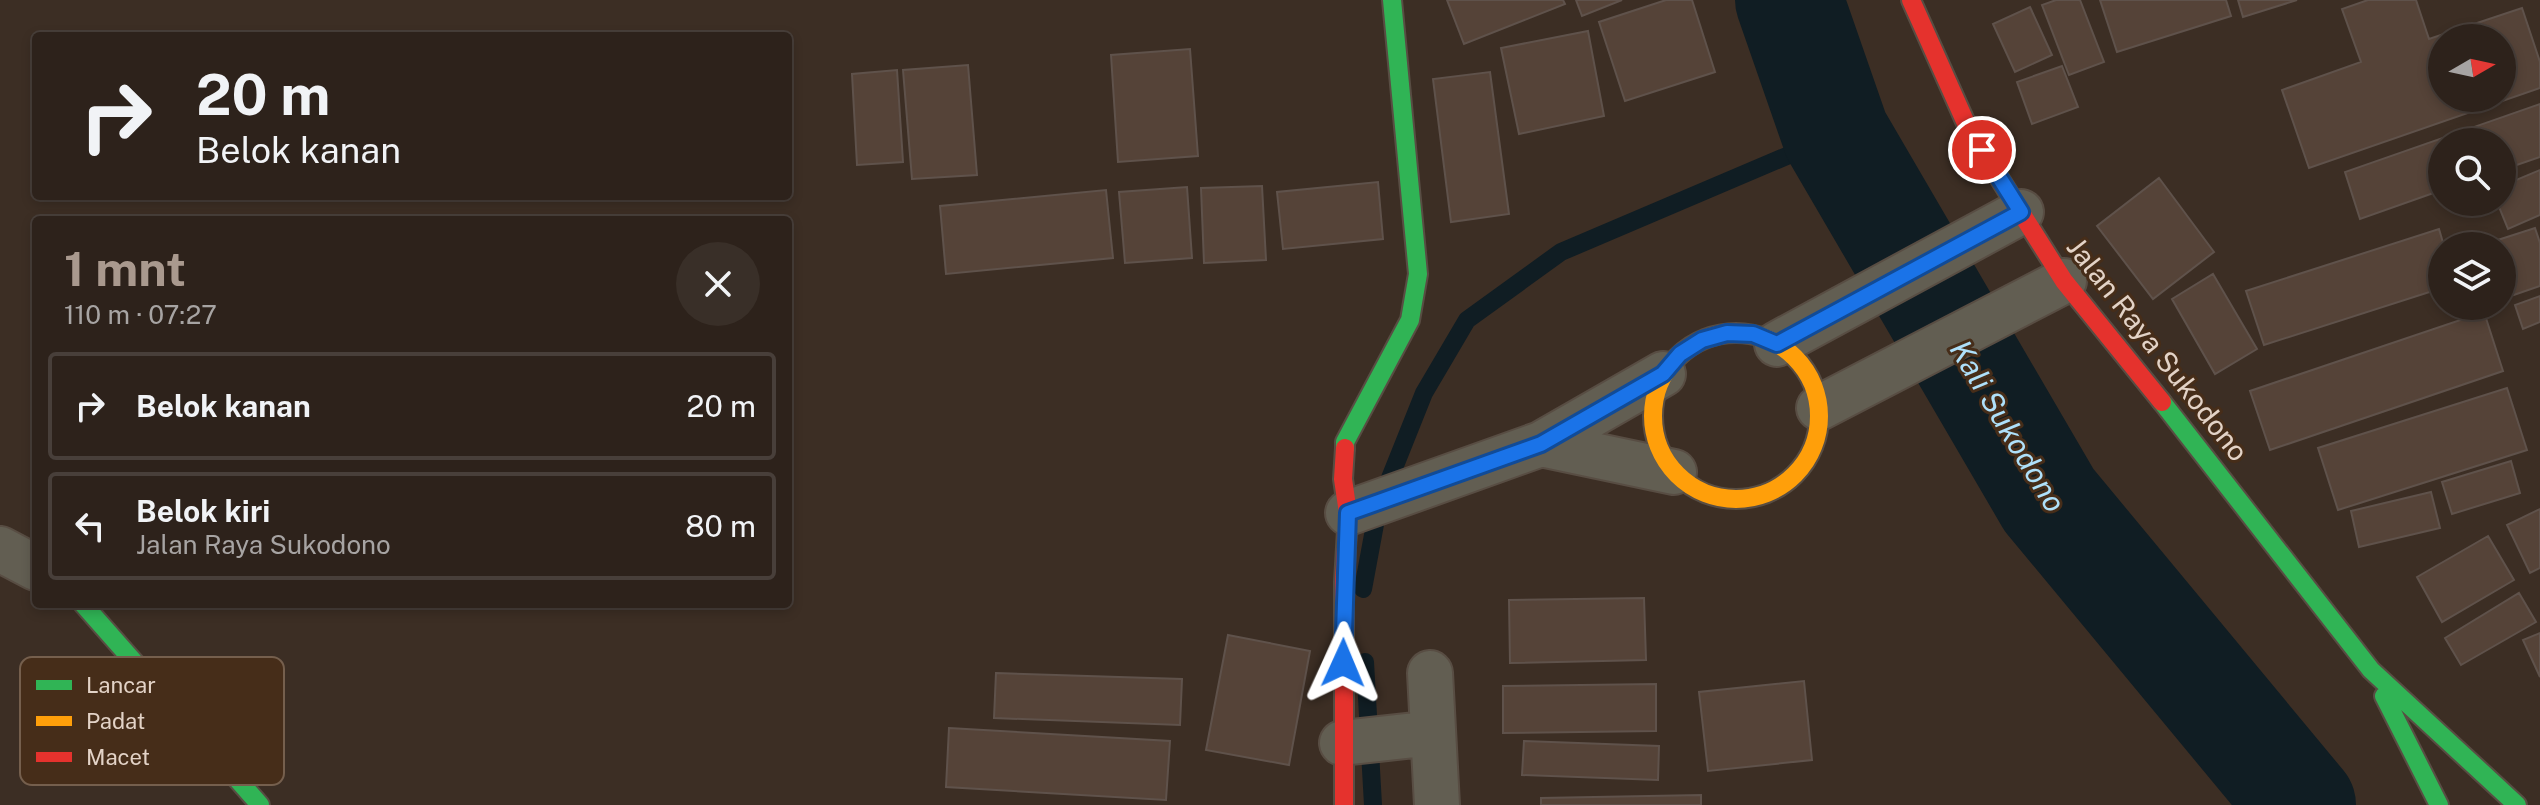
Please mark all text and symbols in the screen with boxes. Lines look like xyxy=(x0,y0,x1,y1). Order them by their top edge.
north arrow xyxy=(2428,24,2516,112)
map controls xyxy=(2428,24,2516,320)
text: 20 m xyxy=(196,62,330,128)
icon: right xyxy=(64,64,168,168)
pin xyxy=(1948,116,2016,184)
icon: arrive xyxy=(1960,128,2004,172)
button: search xyxy=(2428,128,2516,216)
text: Belok kanan xyxy=(196,129,401,171)
street label: Jalan Raya Sukodono xyxy=(2061,231,2255,467)
button: layers xyxy=(2428,232,2516,320)
text: 1 mnt xyxy=(64,240,186,297)
button: close xyxy=(676,242,760,326)
text: 110 m · 07:27 xyxy=(64,299,217,330)
water label: Kali Sukodono xyxy=(1943,334,2073,518)
icon: right xyxy=(68,384,112,428)
text: Belok kanan xyxy=(136,388,311,424)
text: 20 m xyxy=(687,388,756,424)
text: Belok kiri xyxy=(136,493,270,529)
icon: left xyxy=(68,504,112,548)
text: 80 m xyxy=(685,508,756,544)
text: Jalan Raya Sukodono xyxy=(136,529,391,560)
position arrow xyxy=(1301,621,1385,705)
legend xyxy=(20,657,284,785)
text: Lancar xyxy=(86,672,156,698)
text: Padat xyxy=(86,708,145,734)
text: Macet xyxy=(86,744,150,770)

